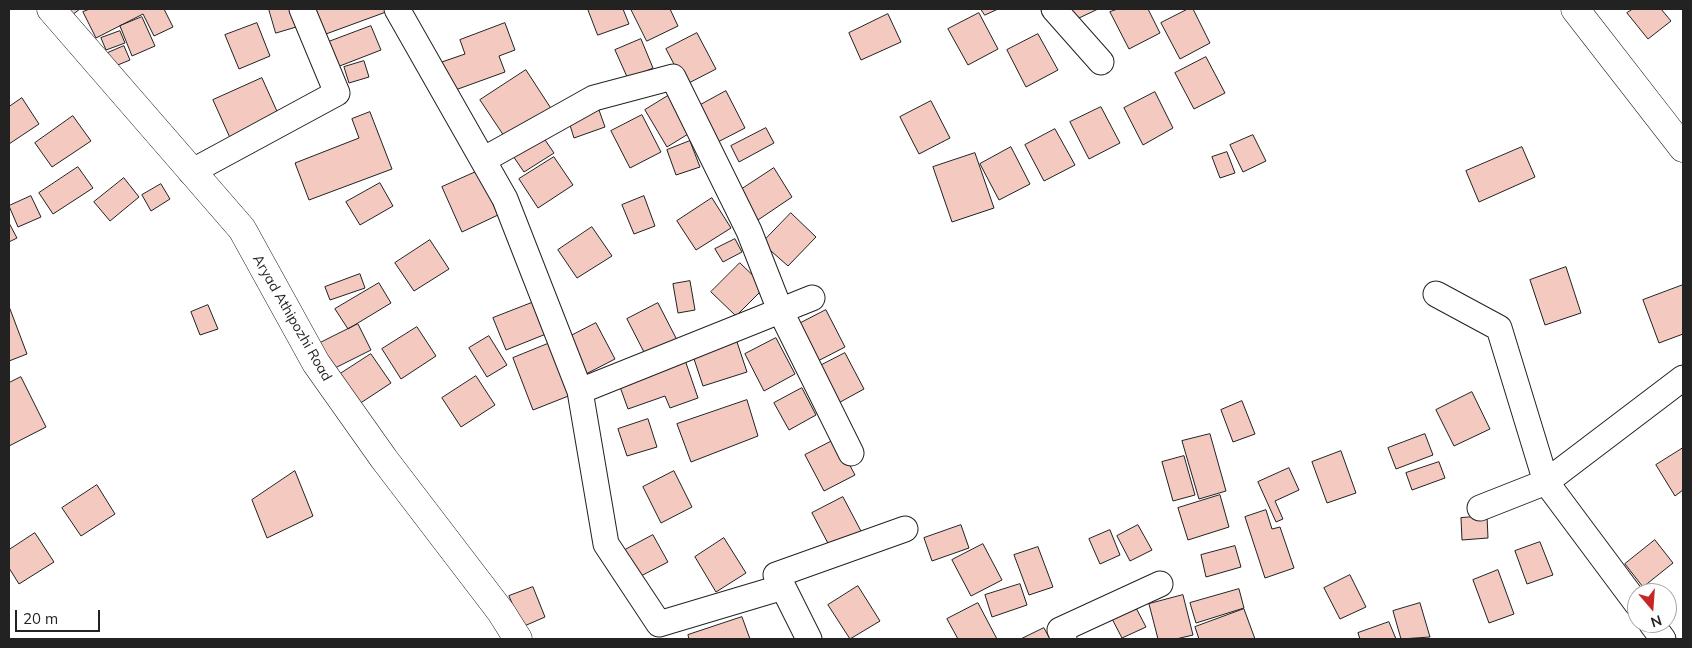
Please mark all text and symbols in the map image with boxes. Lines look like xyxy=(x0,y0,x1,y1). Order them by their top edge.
street label: Aryad Athipozhi Road xyxy=(249,252,335,384)
north arrow xyxy=(1627,583,1677,633)
scale bar xyxy=(18,600,102,632)
text: 20 m xyxy=(23,609,58,628)
text: N xyxy=(1649,611,1664,632)

